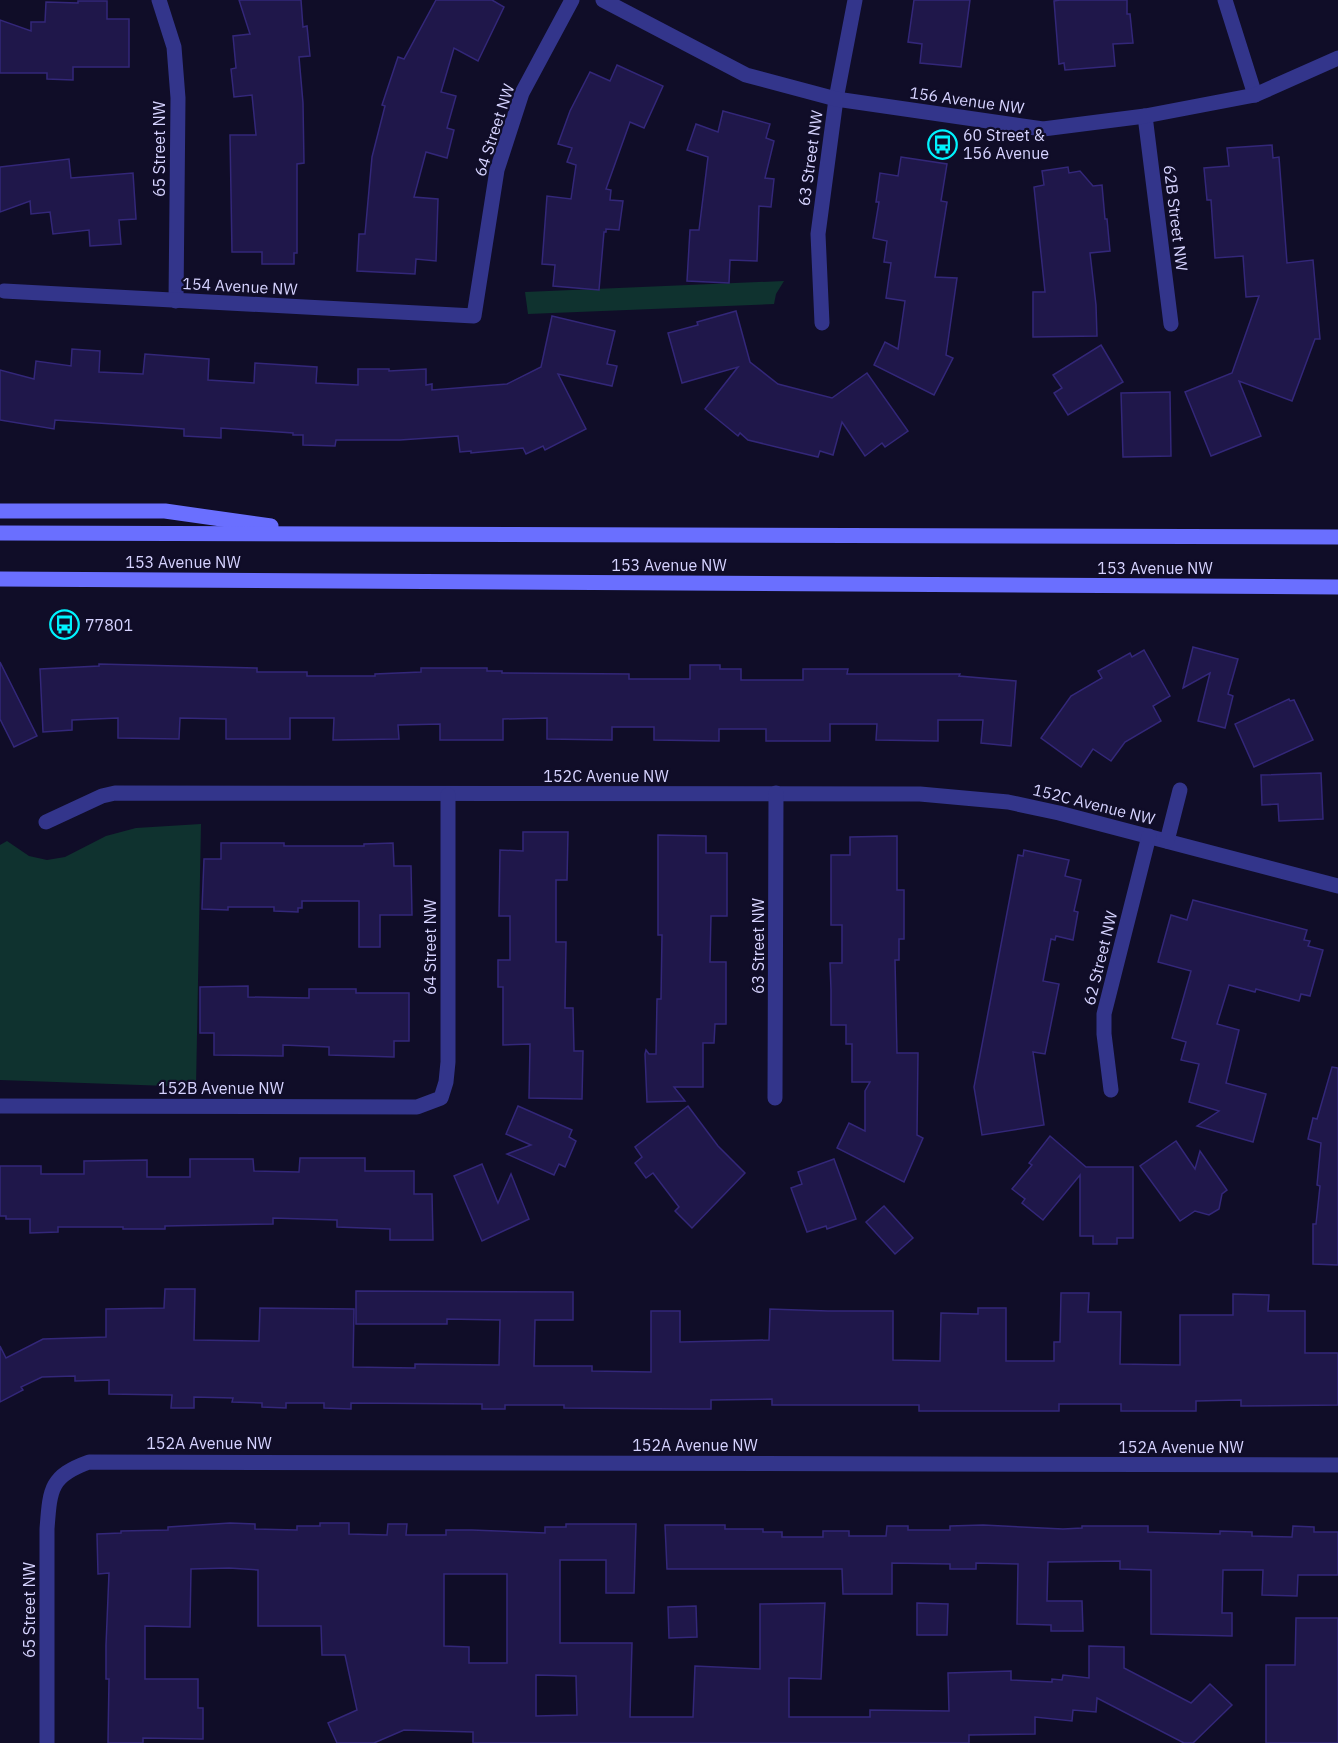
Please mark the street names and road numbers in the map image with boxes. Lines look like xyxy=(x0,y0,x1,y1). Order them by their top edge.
street label: 64 Street NW xyxy=(470,81,518,179)
street label: 156 Avenue NW xyxy=(908,82,1026,118)
street label: 65 Street NW xyxy=(149,101,169,197)
street label: 63 Street NW xyxy=(793,109,827,207)
street label: 62B Street NW xyxy=(1160,164,1192,272)
street label: 154 Avenue NW xyxy=(182,273,298,299)
street label: 153 Avenue NW xyxy=(125,552,241,572)
street label: 153 Avenue NW xyxy=(611,555,727,575)
street label: 153 Avenue NW xyxy=(1097,558,1213,578)
street label: 152C Avenue NW xyxy=(543,766,669,786)
street label: 152C Avenue NW xyxy=(1031,779,1157,829)
street label: 63 Street NW xyxy=(748,898,768,994)
street label: 64 Street NW xyxy=(420,899,440,995)
street label: 62 Street NW xyxy=(1079,909,1121,1007)
street label: 152B Avenue NW xyxy=(158,1078,284,1098)
street label: 152A Avenue NW xyxy=(146,1433,272,1453)
street label: 152A Avenue NW xyxy=(632,1435,758,1455)
street label: 152A Avenue NW xyxy=(1118,1437,1244,1457)
street label: 65 Street NW xyxy=(19,1562,39,1658)

